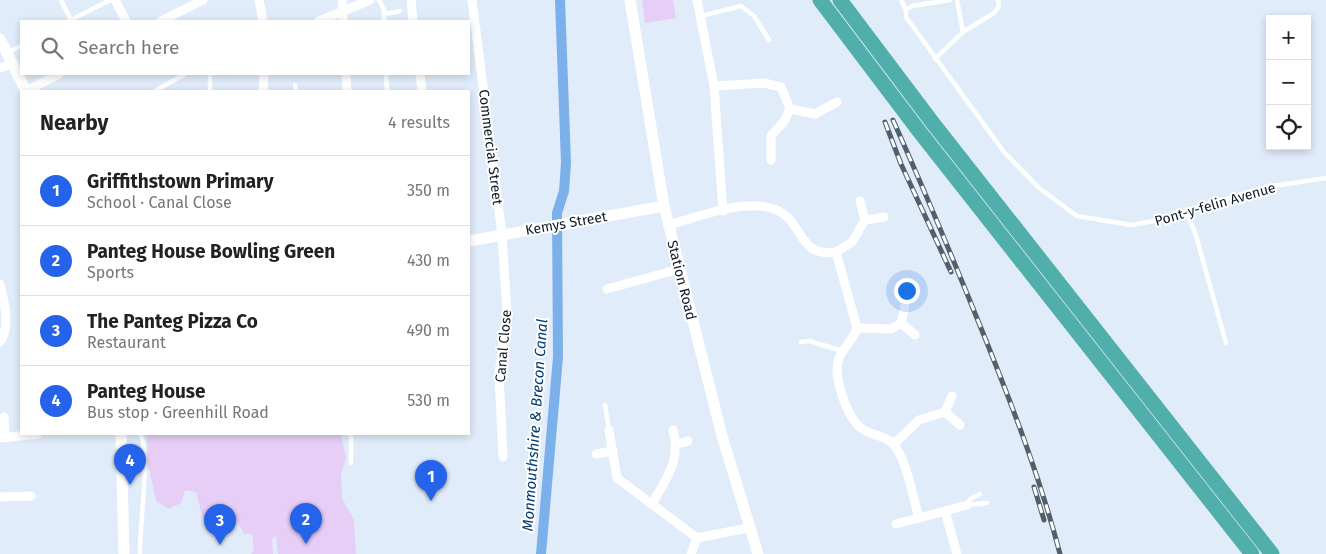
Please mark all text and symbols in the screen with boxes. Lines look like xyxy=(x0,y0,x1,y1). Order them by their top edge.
map controls xyxy=(1266,15,1311,150)
button: + xyxy=(1266,15,1311,60)
search box xyxy=(20,20,470,75)
icon: search xyxy=(38,34,66,62)
text: Search here xyxy=(78,36,179,59)
button: − xyxy=(1266,60,1311,105)
street label: Commercial Street xyxy=(475,88,506,207)
button: locate xyxy=(1266,105,1311,150)
text: Nearby xyxy=(40,110,108,136)
text: 4 results xyxy=(388,113,450,132)
text: Griffithstown Primary xyxy=(87,170,274,193)
street label: Pont-y-felin Avenue xyxy=(1153,179,1278,230)
text: 1 xyxy=(52,181,60,200)
text: 350 m xyxy=(407,181,450,200)
text: School · Canal Close xyxy=(87,193,232,212)
street label: Kemys Street xyxy=(524,208,609,239)
street label: Station Road xyxy=(663,238,700,322)
text: Panteg House Bowling Green xyxy=(87,240,335,263)
text: 2 xyxy=(52,251,60,270)
text: 430 m xyxy=(407,251,450,270)
text: Sports xyxy=(87,263,134,282)
your location xyxy=(894,278,920,304)
street label: Canal Close xyxy=(492,309,515,383)
text: The Panteg Pizza Co xyxy=(87,310,258,333)
water label: Monmouthshire & Brecon Canal xyxy=(519,318,551,532)
text: 3 xyxy=(52,321,60,340)
text: 490 m xyxy=(407,321,450,340)
text: Restaurant xyxy=(87,333,166,352)
text: Panteg House xyxy=(87,380,206,403)
text: 4 xyxy=(51,391,61,410)
text: 530 m xyxy=(407,391,450,410)
text: Bus stop · Greenhill Road xyxy=(87,403,269,422)
pin: 4 xyxy=(114,444,146,485)
pin: 1 xyxy=(415,460,447,501)
pin: 2 xyxy=(290,503,322,544)
pin: 3 xyxy=(204,504,236,545)

